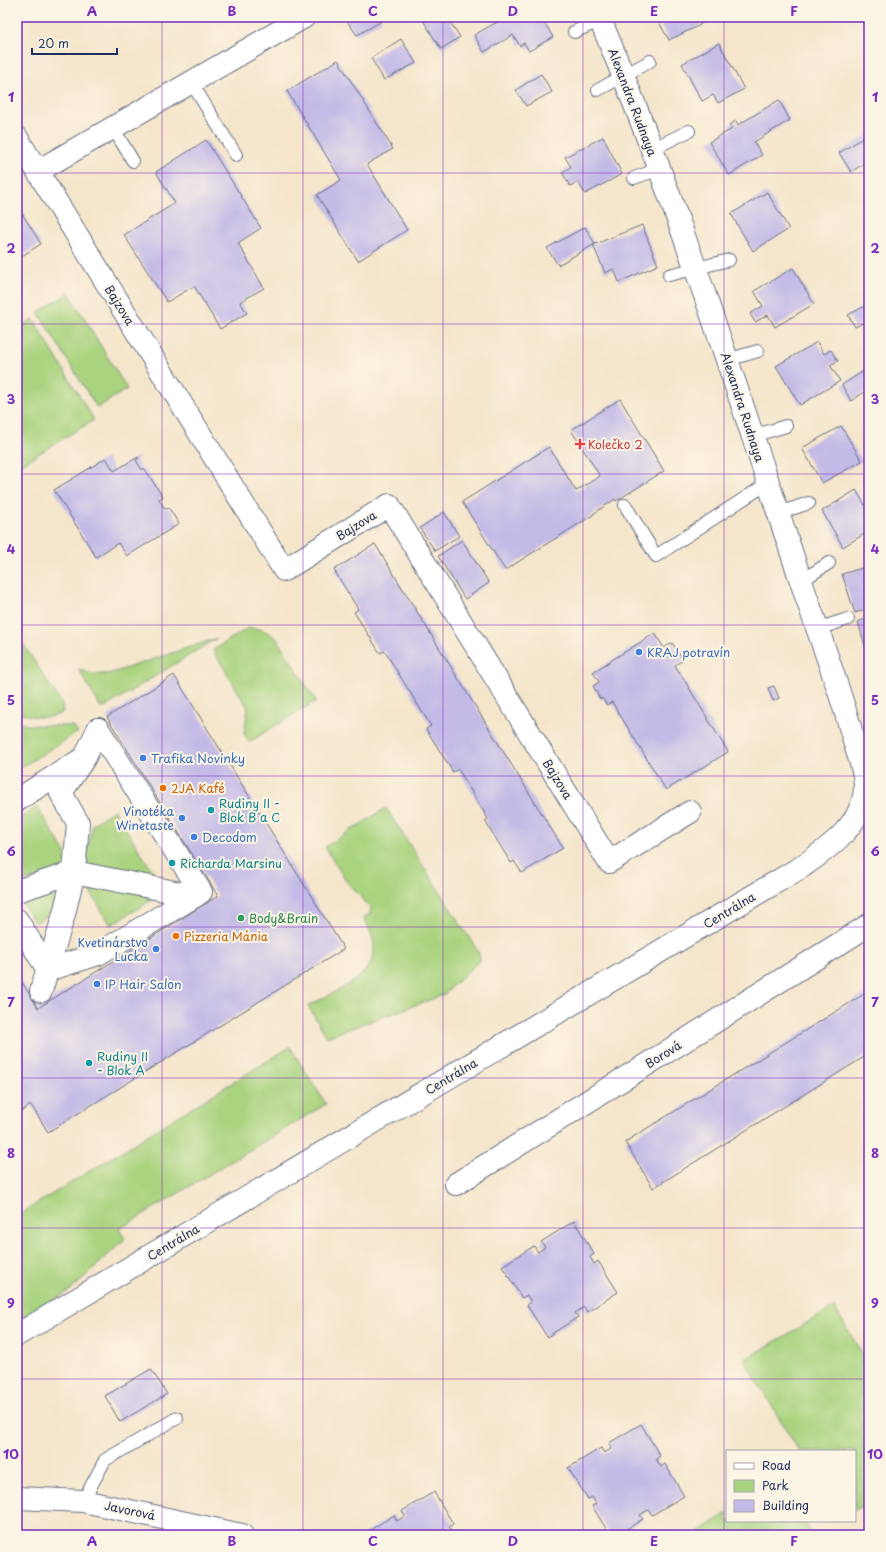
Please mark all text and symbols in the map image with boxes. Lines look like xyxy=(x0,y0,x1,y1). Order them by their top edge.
text: A xyxy=(87,1,97,20)
text: B xyxy=(228,1,237,20)
text: C xyxy=(368,1,378,20)
text: D xyxy=(508,1,518,20)
text: E xyxy=(650,1,658,20)
text: F xyxy=(790,1,798,20)
scale bar xyxy=(32,30,117,56)
text: 20 m xyxy=(38,34,69,52)
street label: Alexandra Rudnaya xyxy=(604,45,662,159)
text: 1 xyxy=(8,87,14,106)
text: 1 xyxy=(872,87,878,106)
text: 2 xyxy=(6,238,16,257)
text: 2 xyxy=(870,238,880,257)
street label: Bajzova xyxy=(101,281,140,329)
street label: Alexandra Rudnaya xyxy=(717,350,769,465)
text: 3 xyxy=(7,389,16,408)
text: 3 xyxy=(871,389,880,408)
place label: Kolečko 2 xyxy=(588,435,643,453)
marker: Kolečko 2 xyxy=(575,439,585,449)
street label: Bajzova xyxy=(332,505,380,544)
text: 4 xyxy=(7,539,16,558)
text: 4 xyxy=(871,539,880,558)
place label: KRAJ potravín xyxy=(647,643,730,661)
marker: KRAJ potravín xyxy=(634,647,644,657)
text: 5 xyxy=(7,690,15,709)
text: 5 xyxy=(871,690,879,709)
place label: Trafika Novinky xyxy=(151,749,245,767)
marker: Trafika Novinky xyxy=(138,753,148,763)
street label: Bajzova xyxy=(539,755,578,803)
place label: 2JA Kafé xyxy=(171,779,225,797)
marker: 2JA Kafé xyxy=(158,783,168,793)
place label: Rudiny II - Blok B a C xyxy=(219,794,280,826)
place label: Vinotéka Winetaste xyxy=(116,802,175,834)
marker: Rudiny II - Blok B a C xyxy=(206,805,216,815)
marker: Vinotéka Winetaste xyxy=(177,813,187,823)
place label: Decodom xyxy=(202,828,257,846)
marker: Decodom xyxy=(189,832,199,842)
text: 6 xyxy=(6,841,16,860)
text: 6 xyxy=(870,841,880,860)
place label: Richarda Marsinu xyxy=(180,854,282,872)
marker: Richarda Marsinu xyxy=(167,858,177,868)
street label: Centrálna xyxy=(699,887,759,933)
place label: Body&Brain xyxy=(249,909,318,927)
marker: Body&Brain xyxy=(236,913,246,923)
place label: Pizzeria Mánia xyxy=(184,927,269,945)
marker: Pizzeria Mánia xyxy=(171,931,181,941)
place label: Kvetinárstvo Lucka xyxy=(77,933,149,965)
marker: Kvetinárstvo Lucka xyxy=(151,944,161,954)
place label: IP Hair Salon xyxy=(105,975,181,993)
marker: IP Hair Salon xyxy=(92,979,102,989)
text: 7 xyxy=(7,992,15,1011)
text: 7 xyxy=(871,992,879,1011)
street label: Borová xyxy=(641,1035,685,1072)
place label: Rudiny II - Blok A xyxy=(97,1047,148,1079)
street label: Centrálna xyxy=(421,1053,481,1099)
marker: Rudiny II - Blok A xyxy=(84,1058,94,1068)
text: 8 xyxy=(7,1143,15,1162)
text: 8 xyxy=(871,1143,879,1162)
street label: Centrálna xyxy=(143,1219,203,1265)
text: 9 xyxy=(7,1293,15,1312)
text: 9 xyxy=(871,1293,879,1312)
text: 10 xyxy=(3,1444,19,1463)
text: 10 xyxy=(867,1444,883,1463)
legend xyxy=(726,1450,856,1522)
text: Road xyxy=(762,1456,791,1474)
text: Park xyxy=(762,1476,789,1494)
street label: Javorová xyxy=(103,1496,158,1524)
text: Building xyxy=(762,1496,809,1514)
text: A xyxy=(87,1531,97,1550)
text: B xyxy=(228,1531,237,1550)
text: C xyxy=(368,1531,378,1550)
text: D xyxy=(508,1531,518,1550)
text: E xyxy=(650,1531,658,1550)
text: F xyxy=(790,1531,798,1550)

